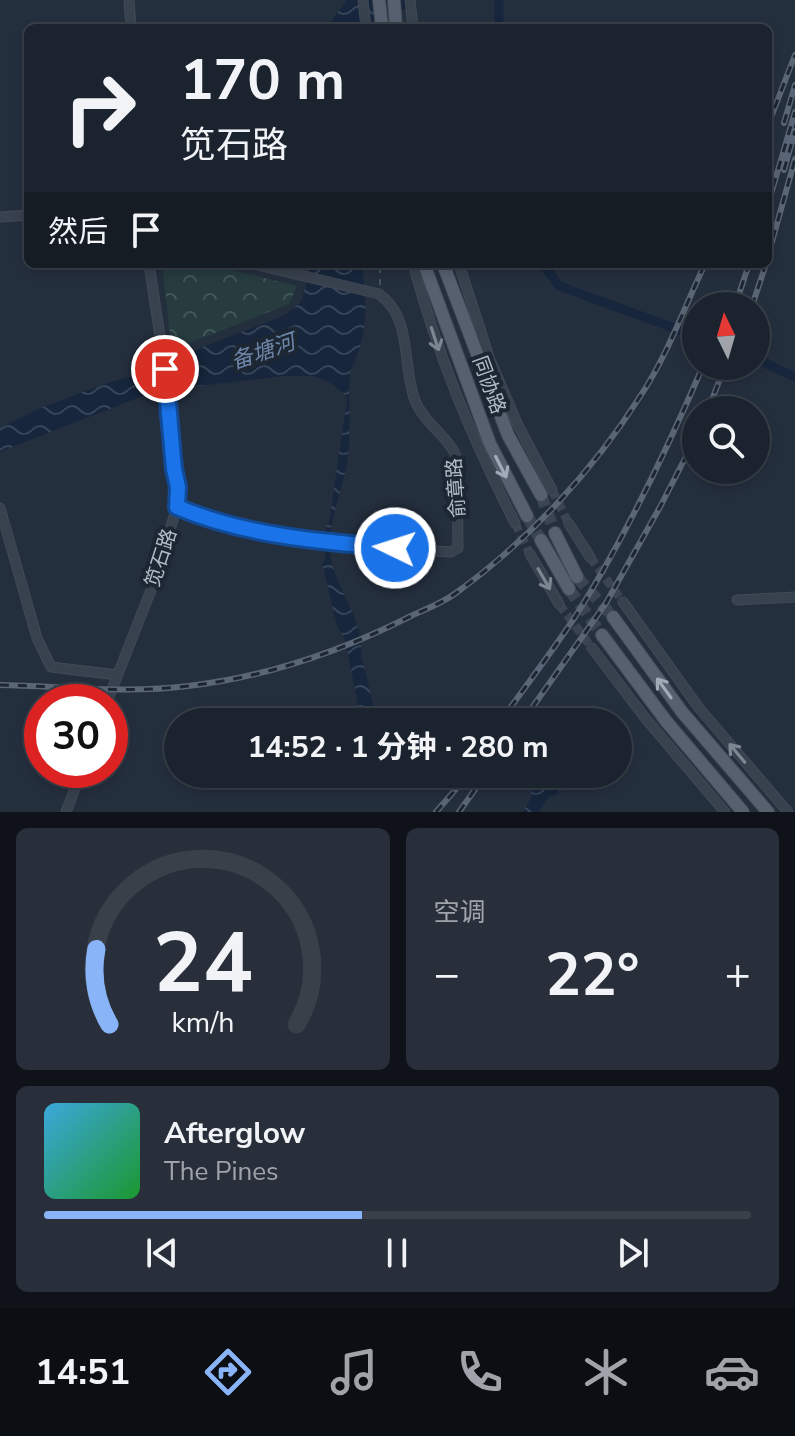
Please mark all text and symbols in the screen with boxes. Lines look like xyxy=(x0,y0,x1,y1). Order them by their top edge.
text: 170 m xyxy=(180,42,345,119)
icon: right xyxy=(48,56,152,160)
text: 笕石路 xyxy=(180,121,288,170)
icon: arrive xyxy=(124,208,168,252)
text: 然后 xyxy=(48,212,108,253)
north arrow xyxy=(682,292,770,380)
map controls xyxy=(682,292,770,484)
water label: 备塘河 xyxy=(227,326,303,377)
one-way arrow xyxy=(428,326,443,351)
pin xyxy=(131,335,199,403)
icon: arrive xyxy=(143,347,187,391)
street label: 同协路 xyxy=(466,352,512,418)
button: search xyxy=(682,396,770,484)
one-way arrow xyxy=(494,455,510,479)
street label: 俞章路 xyxy=(440,457,472,519)
position arrow xyxy=(353,506,437,590)
street label: 笕石路 xyxy=(139,525,183,591)
one-way arrow xyxy=(536,567,552,590)
one-way arrow xyxy=(656,678,673,699)
speed limit sign: 30 xyxy=(24,684,128,788)
text: 14:52 · 1 分钟 · 280 m xyxy=(247,727,549,768)
one-way arrow xyxy=(728,744,746,764)
text: 空调 xyxy=(434,895,486,930)
text: 24 xyxy=(153,907,253,1020)
text: 22° xyxy=(545,934,640,1016)
text: − xyxy=(434,945,460,1005)
text: + xyxy=(725,945,751,1005)
text: km/h xyxy=(171,1003,234,1042)
text: Afterglow xyxy=(164,1113,305,1154)
text: The Pines xyxy=(164,1154,279,1189)
icon: previous xyxy=(140,1231,184,1275)
icon: pause xyxy=(375,1231,419,1275)
icon: next xyxy=(611,1231,655,1275)
icon: directions xyxy=(200,1344,256,1400)
icon: music xyxy=(326,1344,382,1400)
icon: phone xyxy=(452,1344,508,1400)
icon: climate xyxy=(578,1344,634,1400)
icon: car xyxy=(704,1344,760,1400)
text: 14:51 xyxy=(35,1348,130,1397)

